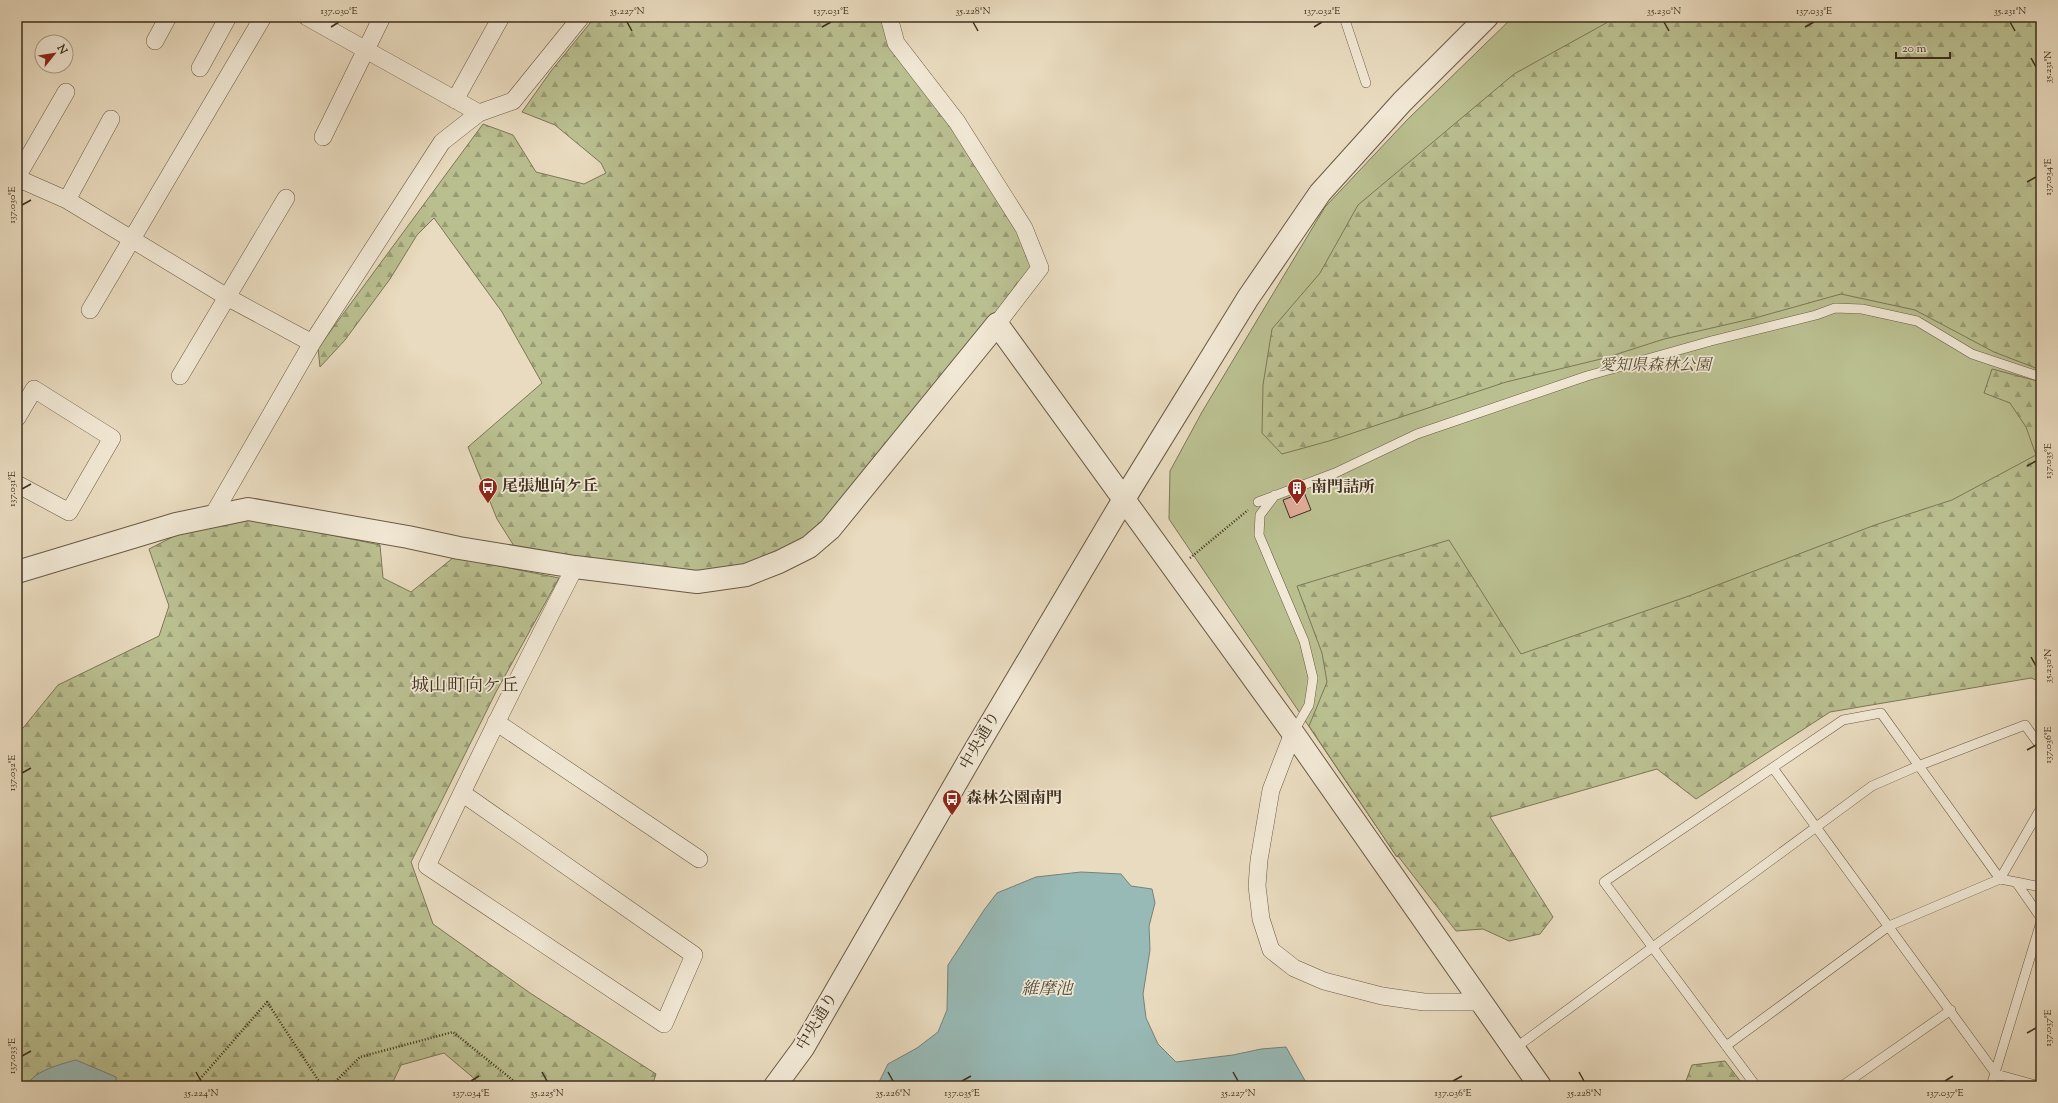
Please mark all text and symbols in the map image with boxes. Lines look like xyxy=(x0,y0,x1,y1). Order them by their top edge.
text: 137.030°E xyxy=(320,4,358,19)
text: 35.227°N xyxy=(610,4,644,19)
text: 137.031°E xyxy=(813,4,849,19)
text: 35.228°N xyxy=(956,4,990,19)
text: 137.032°E xyxy=(1304,4,1340,19)
text: 35.230°N xyxy=(1647,4,1681,19)
text: 137.033°E xyxy=(1796,4,1832,19)
text: 35.231°N xyxy=(1994,4,2026,19)
north arrow xyxy=(34,34,74,74)
scale bar xyxy=(1896,34,1950,60)
text: 20 m xyxy=(1902,40,1927,58)
text: N xyxy=(52,41,71,57)
text: 35.231°N xyxy=(2041,51,2056,83)
text: 137.034°E xyxy=(2041,158,2056,196)
text: 137.030°E xyxy=(5,186,20,224)
park label: 愛知県森林公園 xyxy=(1599,355,1714,378)
text: 137.035°E xyxy=(2041,443,2056,479)
text: 137.031°E xyxy=(5,471,20,507)
bus stop icon: 尾張旭向ケ丘 xyxy=(477,476,499,504)
place label: 尾張旭向ケ丘 xyxy=(502,476,598,499)
building icon: 南門詰所 xyxy=(1286,477,1308,505)
place label: 南門詰所 xyxy=(1311,477,1375,500)
text: 35.230°N xyxy=(2041,649,2056,683)
district label: 城山町向ケ丘 xyxy=(411,674,519,700)
street label: 中央通り xyxy=(955,708,1007,774)
text: 137.036°E xyxy=(2041,726,2056,764)
text: 137.032°E xyxy=(5,755,20,791)
bus stop icon: 森林公園南門 xyxy=(941,788,963,816)
place label: 森林公園南門 xyxy=(966,788,1062,811)
water label: 維摩池 xyxy=(1022,978,1074,1002)
street label: 中央通り xyxy=(792,989,844,1055)
text: 137.037°E xyxy=(2041,1009,2056,1047)
text: 137.033°E xyxy=(5,1038,20,1074)
text: 35.224°N xyxy=(184,1086,218,1101)
text: 137.034°E xyxy=(452,1086,490,1101)
text: 35.225°N xyxy=(530,1086,564,1101)
text: 35.226°N xyxy=(876,1086,910,1101)
text: 137.035°E xyxy=(944,1086,980,1101)
text: 35.227°N xyxy=(1221,1086,1255,1101)
text: 137.036°E xyxy=(1434,1086,1472,1101)
text: 35.228°N xyxy=(1567,1086,1601,1101)
text: 137.037°E xyxy=(1926,1086,1964,1101)

